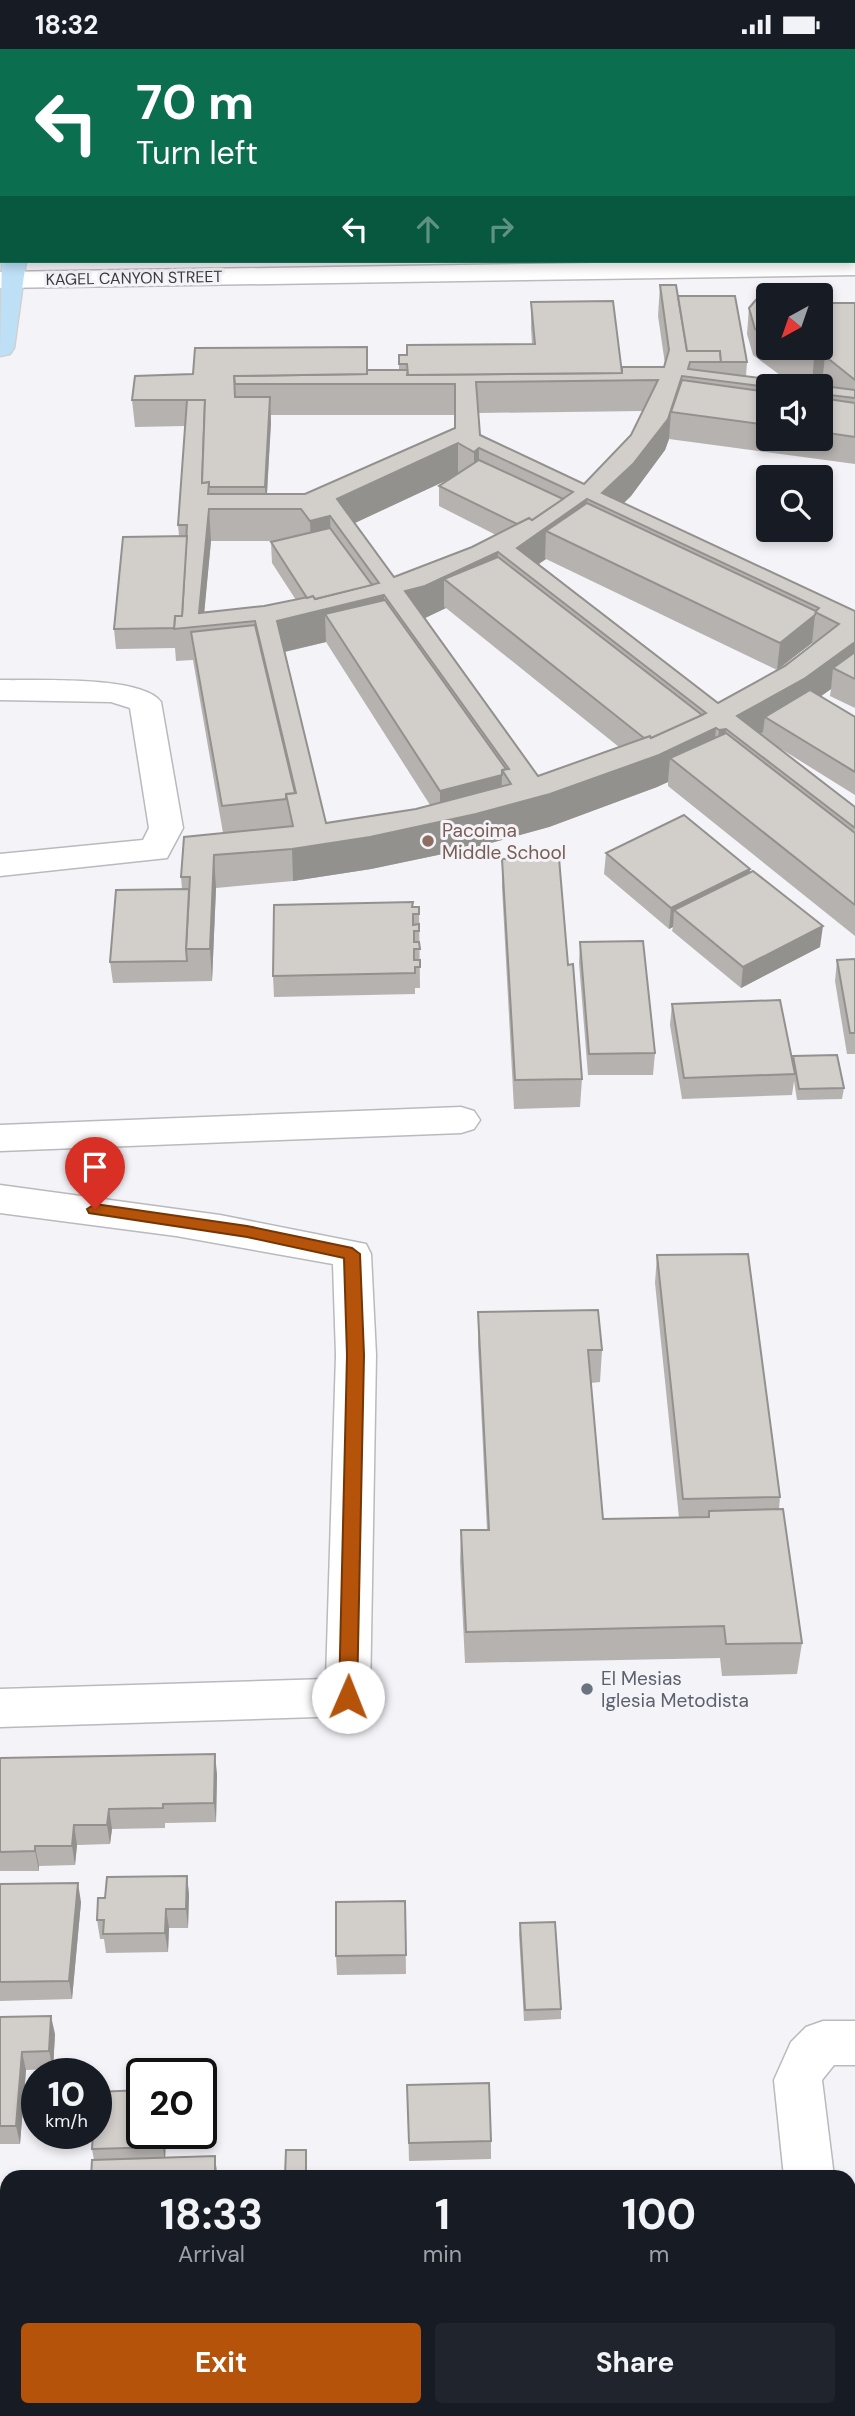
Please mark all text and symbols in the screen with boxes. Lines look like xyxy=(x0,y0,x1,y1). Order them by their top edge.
text: 18:32 xyxy=(35,8,98,42)
text: 70 m xyxy=(136,70,254,134)
icon: left xyxy=(21,77,112,168)
text: Turn left xyxy=(136,132,258,174)
icon: left xyxy=(336,210,374,248)
icon: ahead xyxy=(409,210,447,248)
icon: right xyxy=(482,210,520,248)
street label: KAGEL CANYON STREET xyxy=(45,266,223,290)
north arrow xyxy=(756,283,833,361)
map controls xyxy=(756,283,833,542)
button: sound xyxy=(756,374,833,451)
button: search xyxy=(756,465,833,542)
place label: Pacoima Middle School xyxy=(442,818,566,865)
marker: Pacoima Middle School xyxy=(420,833,436,849)
pin xyxy=(65,1137,125,1209)
icon: arrive xyxy=(76,1148,114,1186)
position arrow xyxy=(311,1660,385,1734)
place label: El Mesias Iglesia Metodista xyxy=(601,1666,749,1713)
marker: El Mesias Iglesia Metodista xyxy=(579,1681,595,1697)
speed limit sign: 20 xyxy=(126,2058,217,2149)
text: 10 xyxy=(48,2071,85,2117)
text: km/h xyxy=(45,2109,88,2133)
text: 18:33 xyxy=(160,2187,263,2242)
text: 1 xyxy=(435,2187,450,2242)
text: 100 xyxy=(622,2187,696,2242)
text: Arrival xyxy=(178,2239,245,2269)
text: min xyxy=(423,2239,462,2269)
text: m xyxy=(649,2239,669,2269)
button: Exit xyxy=(21,2323,421,2403)
button: Share xyxy=(435,2323,835,2403)

